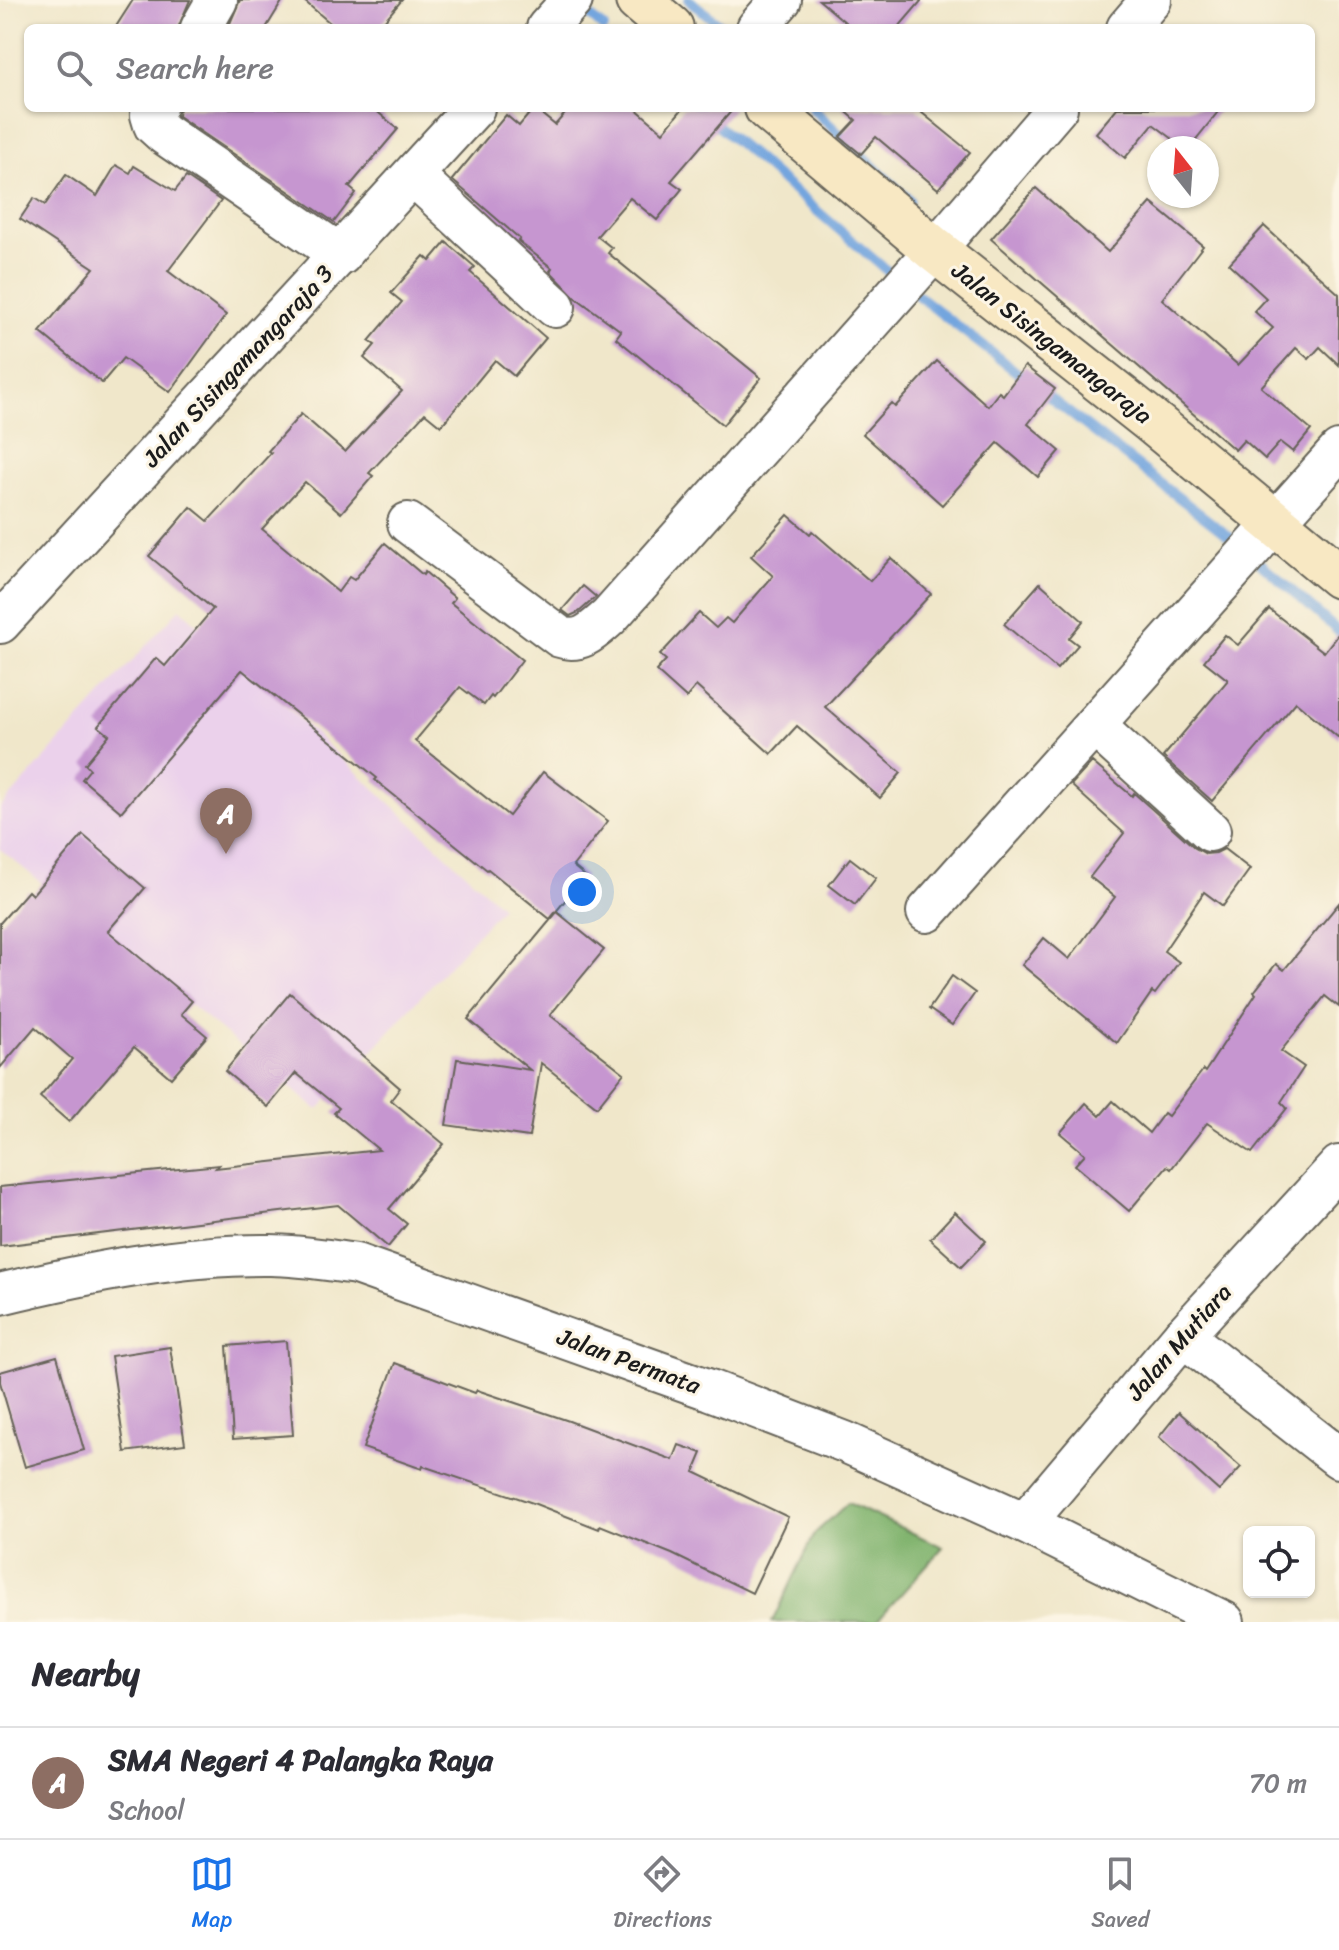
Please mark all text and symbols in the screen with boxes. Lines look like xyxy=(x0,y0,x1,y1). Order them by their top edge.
search box xyxy=(24,24,1315,112)
text: Search here xyxy=(116,41,274,95)
icon: search xyxy=(52,46,96,90)
north arrow xyxy=(1147,136,1219,208)
street label: Jalan Sisingamangaraja xyxy=(941,250,1162,435)
street label: Jalan Sisingamangaraja 3 xyxy=(131,255,344,478)
pin: A xyxy=(200,788,252,854)
your location xyxy=(562,872,602,912)
street label: Jalan Mutiara xyxy=(1115,1274,1242,1411)
street label: Jalan Permata xyxy=(550,1315,707,1407)
map controls xyxy=(1243,1526,1315,1598)
button: locate xyxy=(1243,1526,1315,1598)
text: Nearby xyxy=(32,1644,140,1704)
text: SMA Negeri 4 Palangka Raya xyxy=(108,1733,493,1787)
text: A xyxy=(49,1760,67,1806)
text: 70 m xyxy=(1249,1760,1307,1806)
text: School xyxy=(108,1787,185,1833)
tab: Map xyxy=(190,1852,234,1939)
tab: Directions xyxy=(613,1852,712,1939)
tab: Saved xyxy=(1091,1852,1149,1939)

